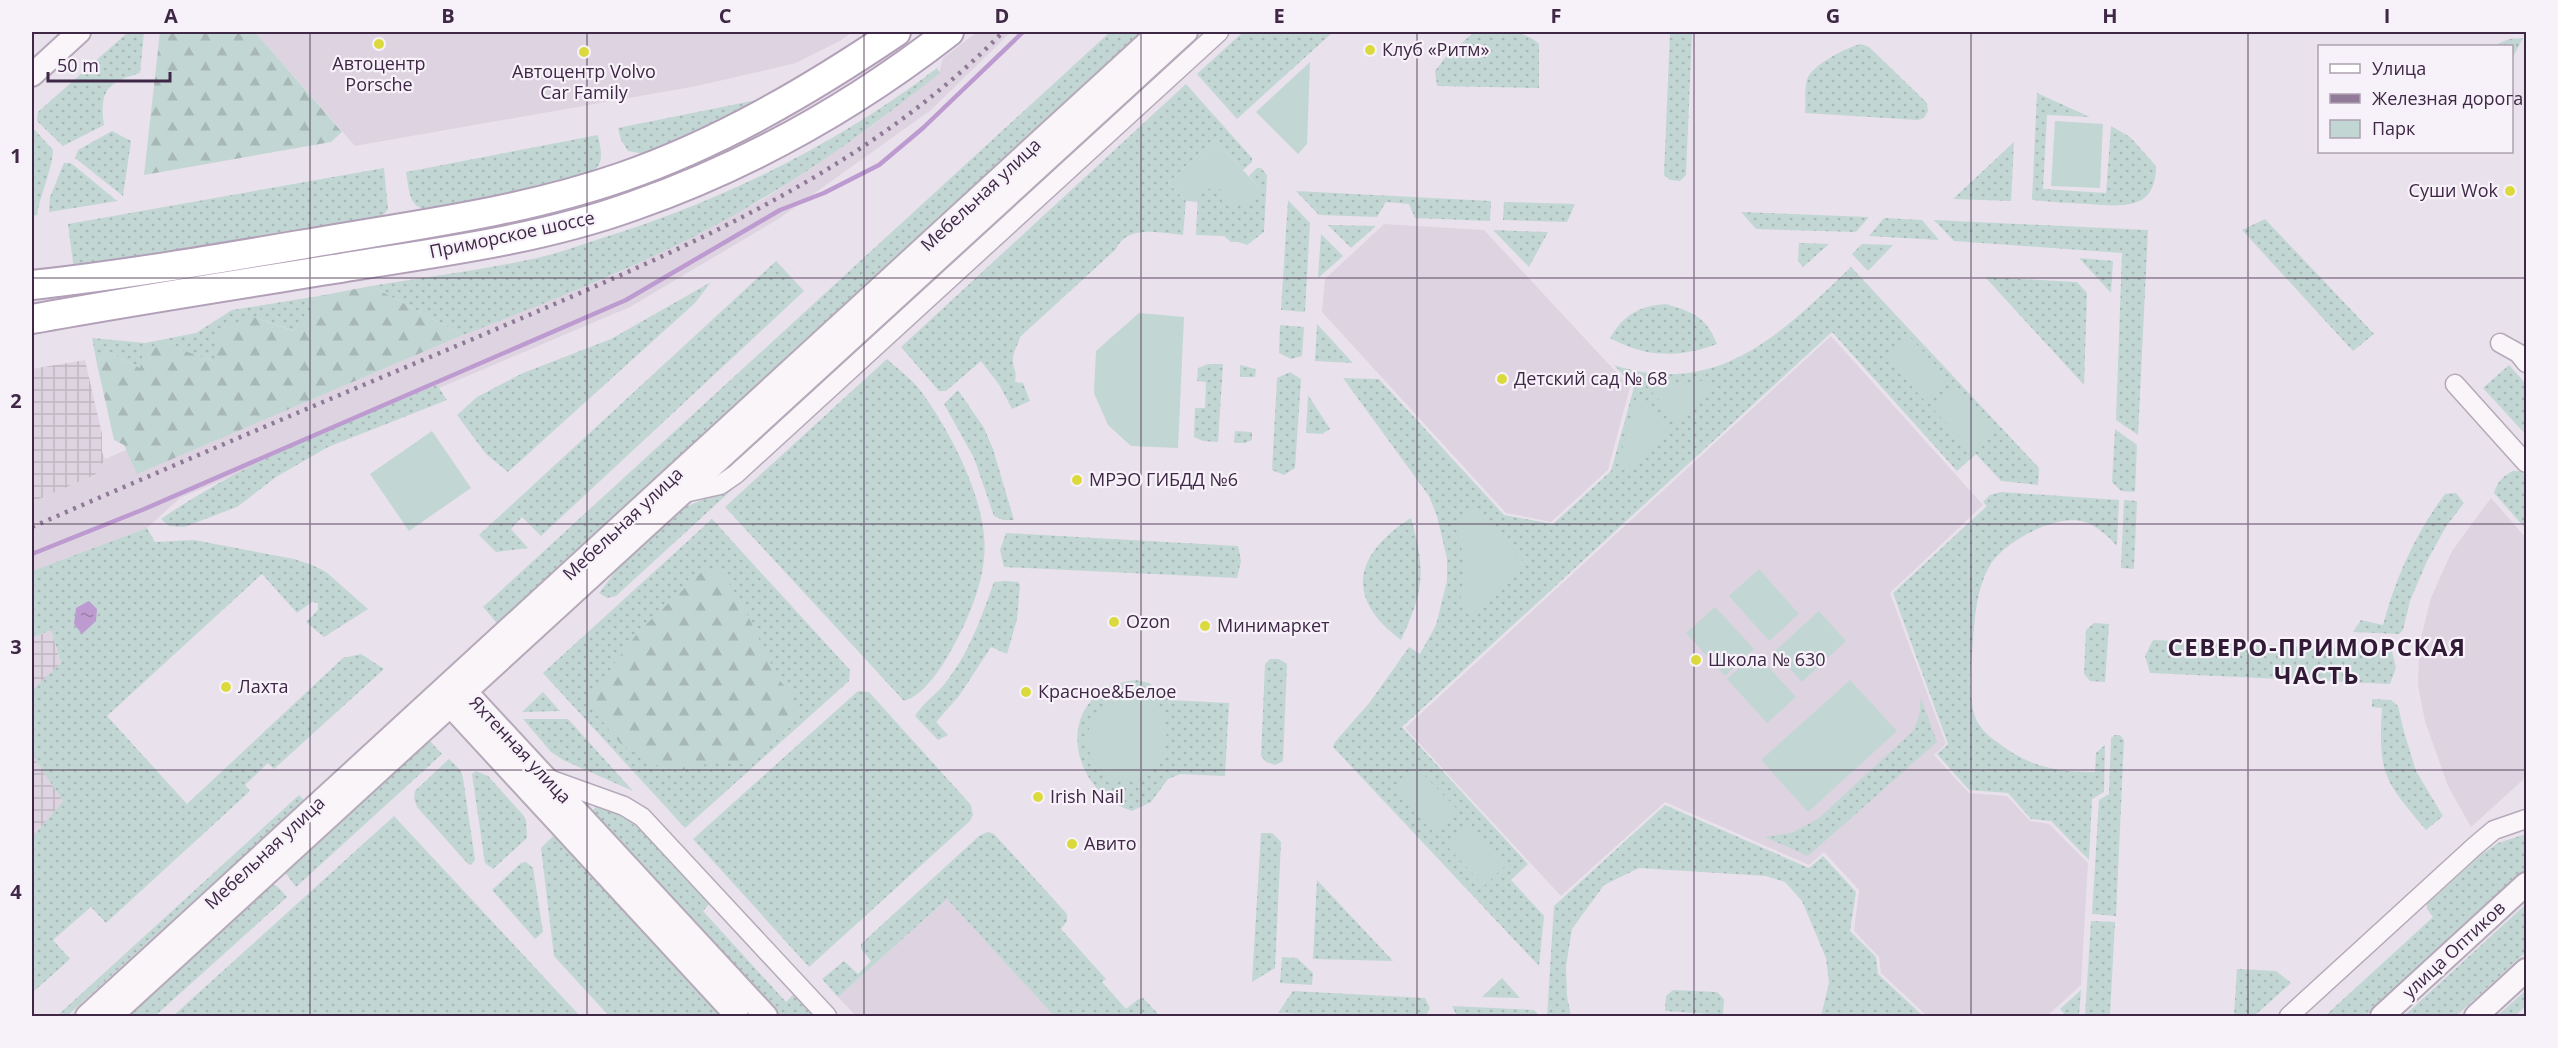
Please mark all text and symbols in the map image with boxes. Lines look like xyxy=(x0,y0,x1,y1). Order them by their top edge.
text: A xyxy=(164,2,178,29)
text: B xyxy=(441,2,455,29)
text: C xyxy=(719,2,732,29)
text: D xyxy=(995,2,1009,29)
text: E xyxy=(1273,2,1285,29)
text: F xyxy=(1551,2,1561,29)
text: G xyxy=(1826,2,1840,29)
text: H xyxy=(2102,2,2118,29)
text: I xyxy=(2384,2,2390,29)
marker: Автоцентр Porsche xyxy=(372,37,386,51)
place label: Клуб «Ритм» xyxy=(1382,37,1490,61)
marker: Клуб «Ритм» xyxy=(1363,43,1377,57)
scale bar xyxy=(48,45,170,83)
marker: Автоцентр Volvo Car Family xyxy=(577,45,591,59)
legend xyxy=(2318,45,2513,153)
place label: Автоцентр Porsche xyxy=(332,51,426,96)
text: 50 m xyxy=(57,53,99,77)
text: Улица xyxy=(2372,56,2426,80)
place label: Автоцентр Volvo Car Family xyxy=(512,59,656,104)
text: Железная дорога xyxy=(2372,86,2523,110)
text: Парк xyxy=(2372,116,2416,140)
street label: Мебельная улица xyxy=(915,132,1046,256)
text: 1 xyxy=(10,142,22,169)
place label: Суши Wok xyxy=(2409,178,2499,202)
marker: Суши Wok xyxy=(2503,184,2517,198)
street label: Приморское шоссе xyxy=(427,205,597,263)
place label: Детский сад № 68 xyxy=(1514,366,1668,390)
marker: Детский сад № 68 xyxy=(1495,372,1509,386)
text: 2 xyxy=(10,387,22,414)
street label: Мебельная улица xyxy=(557,461,688,585)
place label: МРЭО ГИБДД №6 xyxy=(1089,467,1238,491)
marker: МРЭО ГИБДД №6 xyxy=(1070,473,1084,487)
place label: Ozon xyxy=(1126,609,1170,633)
place label: Минимаркет xyxy=(1217,613,1330,637)
marker: Ozon xyxy=(1107,615,1121,629)
marker: Минимаркет xyxy=(1198,619,1212,633)
district label: СЕВЕРО-ПРИМОРСКАЯ ЧАСТЬ xyxy=(2167,630,2467,691)
text: 3 xyxy=(10,633,22,660)
place label: Школа № 630 xyxy=(1708,647,1826,671)
marker: Школа № 630 xyxy=(1689,653,1703,667)
place label: Лахта xyxy=(238,674,289,698)
place label: Красное&Белое xyxy=(1038,679,1176,703)
marker: Лахта xyxy=(219,680,233,694)
marker: Красное&Белое xyxy=(1019,685,1033,699)
street label: Яхтенная улица xyxy=(465,690,577,808)
place label: Irish Nail xyxy=(1050,784,1124,808)
street label: Мебельная улица xyxy=(199,790,330,914)
marker: Irish Nail xyxy=(1031,790,1045,804)
place label: Авито xyxy=(1084,831,1136,855)
marker: Авито xyxy=(1065,837,1079,851)
text: 4 xyxy=(10,878,22,905)
street label: улица Оптиков xyxy=(2397,895,2510,1003)

